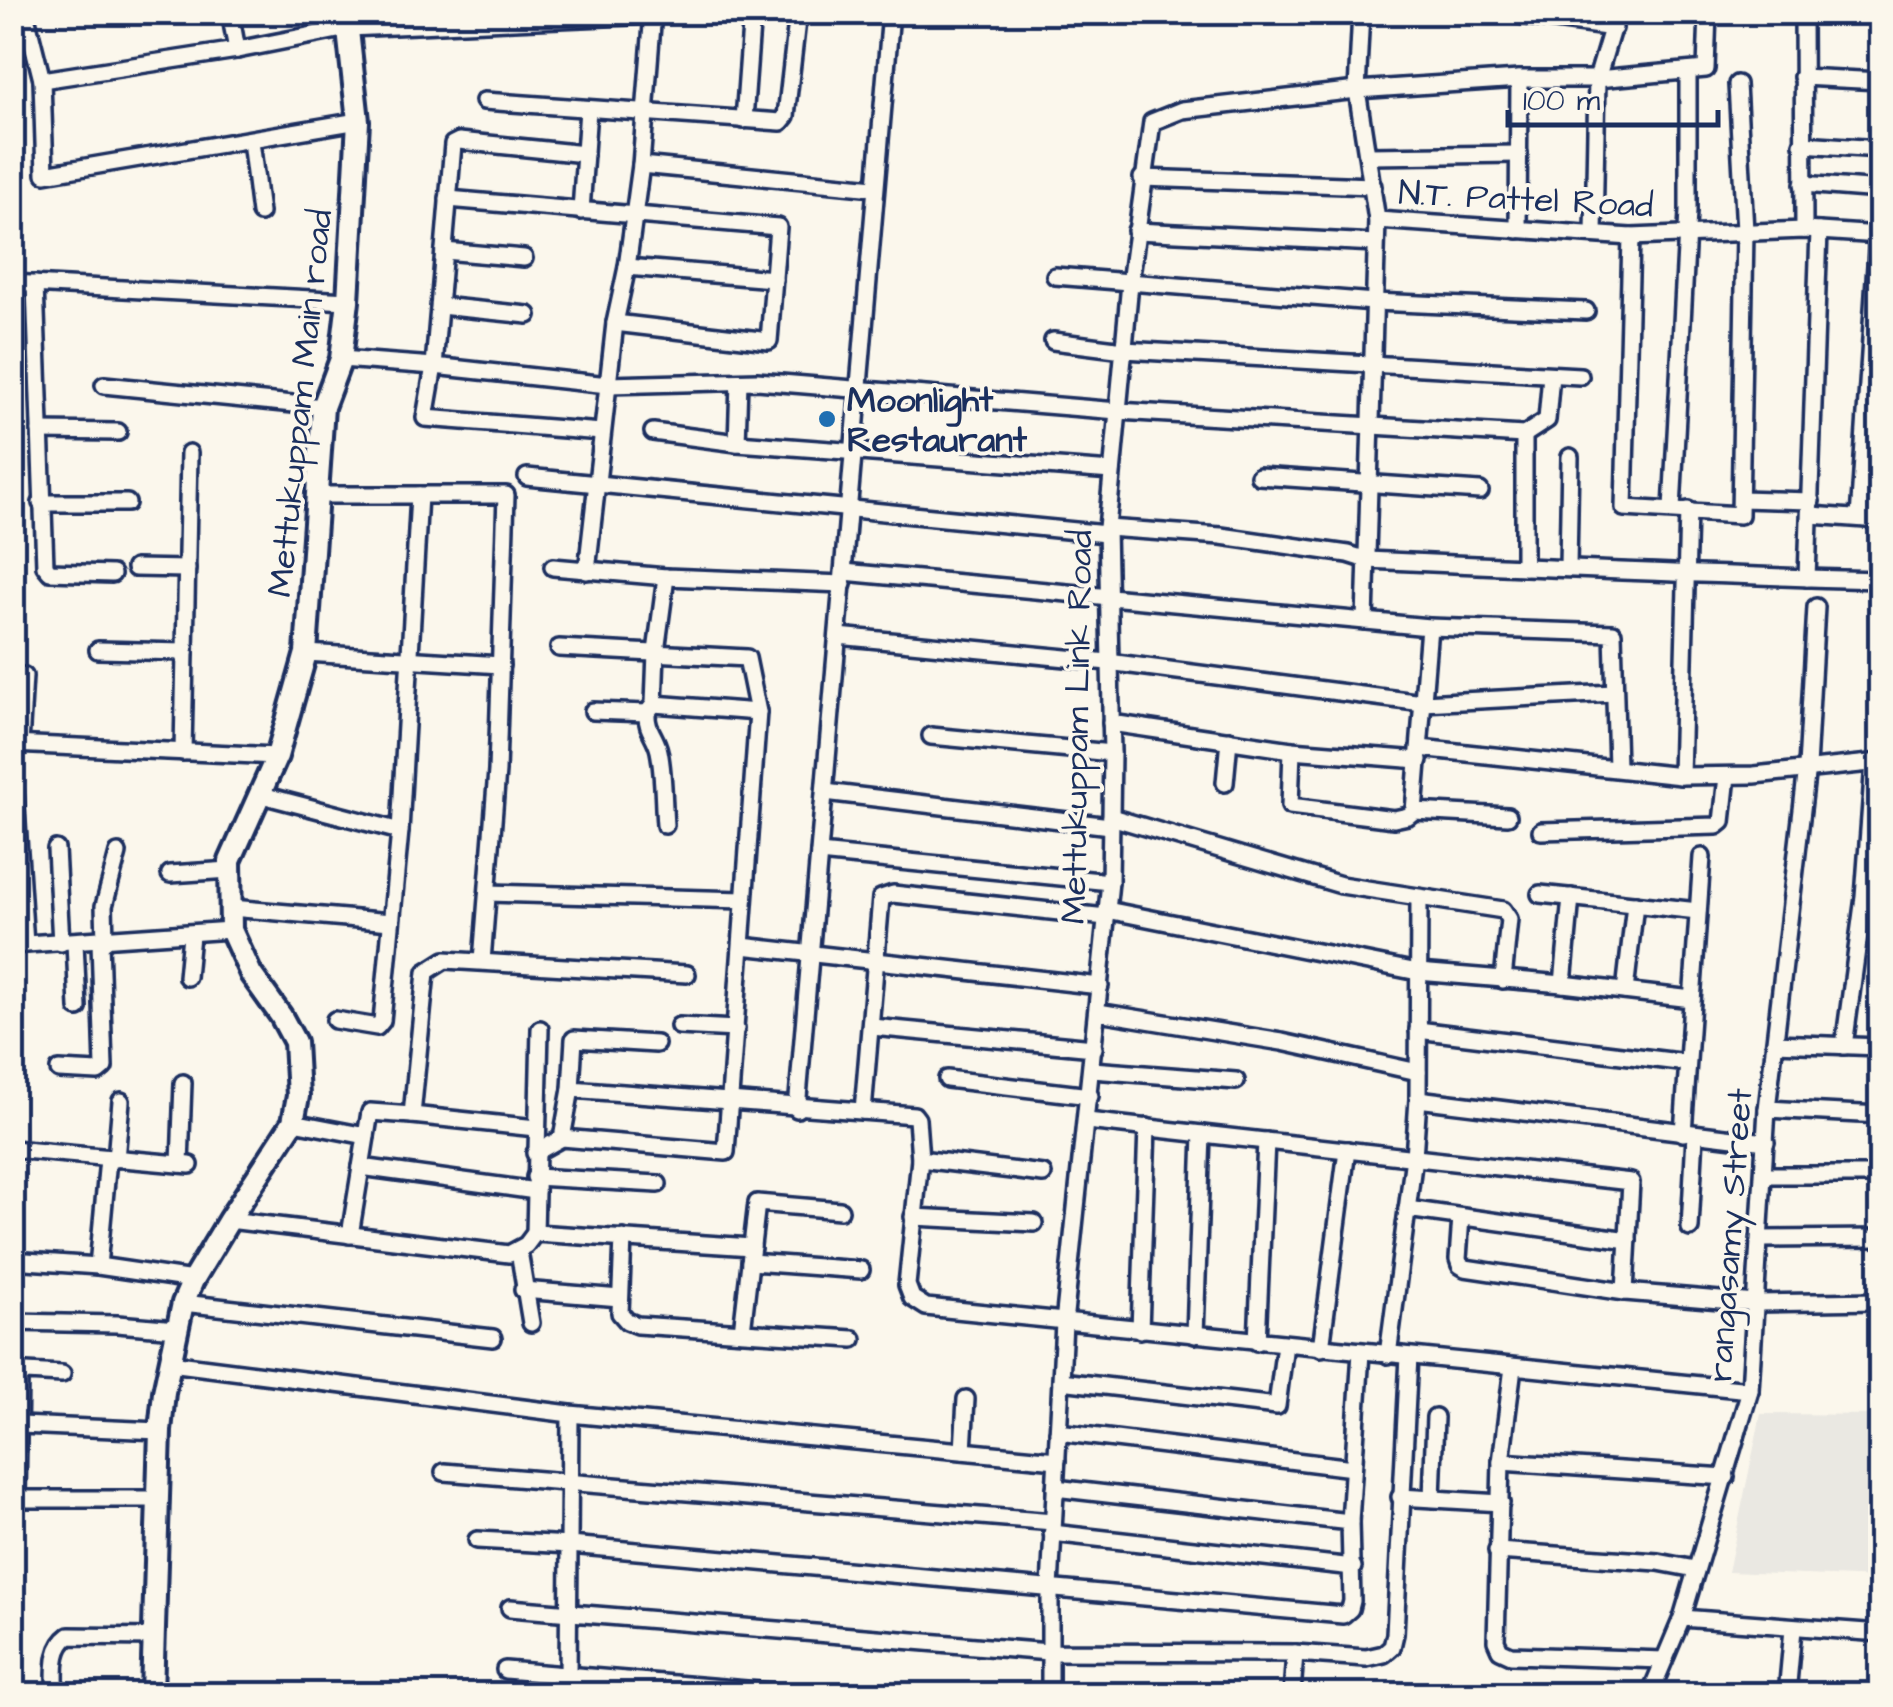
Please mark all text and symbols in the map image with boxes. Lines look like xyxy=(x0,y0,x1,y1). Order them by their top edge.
scale bar xyxy=(1508,65,1718,127)
text: 100 m xyxy=(1523,80,1601,122)
street label: N.T. Pattel Road xyxy=(1397,168,1655,231)
street label: Mettukuppam Main road xyxy=(256,207,345,599)
place label: Moonlight Restaurant xyxy=(847,376,1028,465)
marker: Moonlight Restaurant xyxy=(816,408,838,430)
street label: Mettukuppam Link Road xyxy=(1050,529,1105,925)
street label: rangasamy Street xyxy=(1696,1087,1767,1384)

